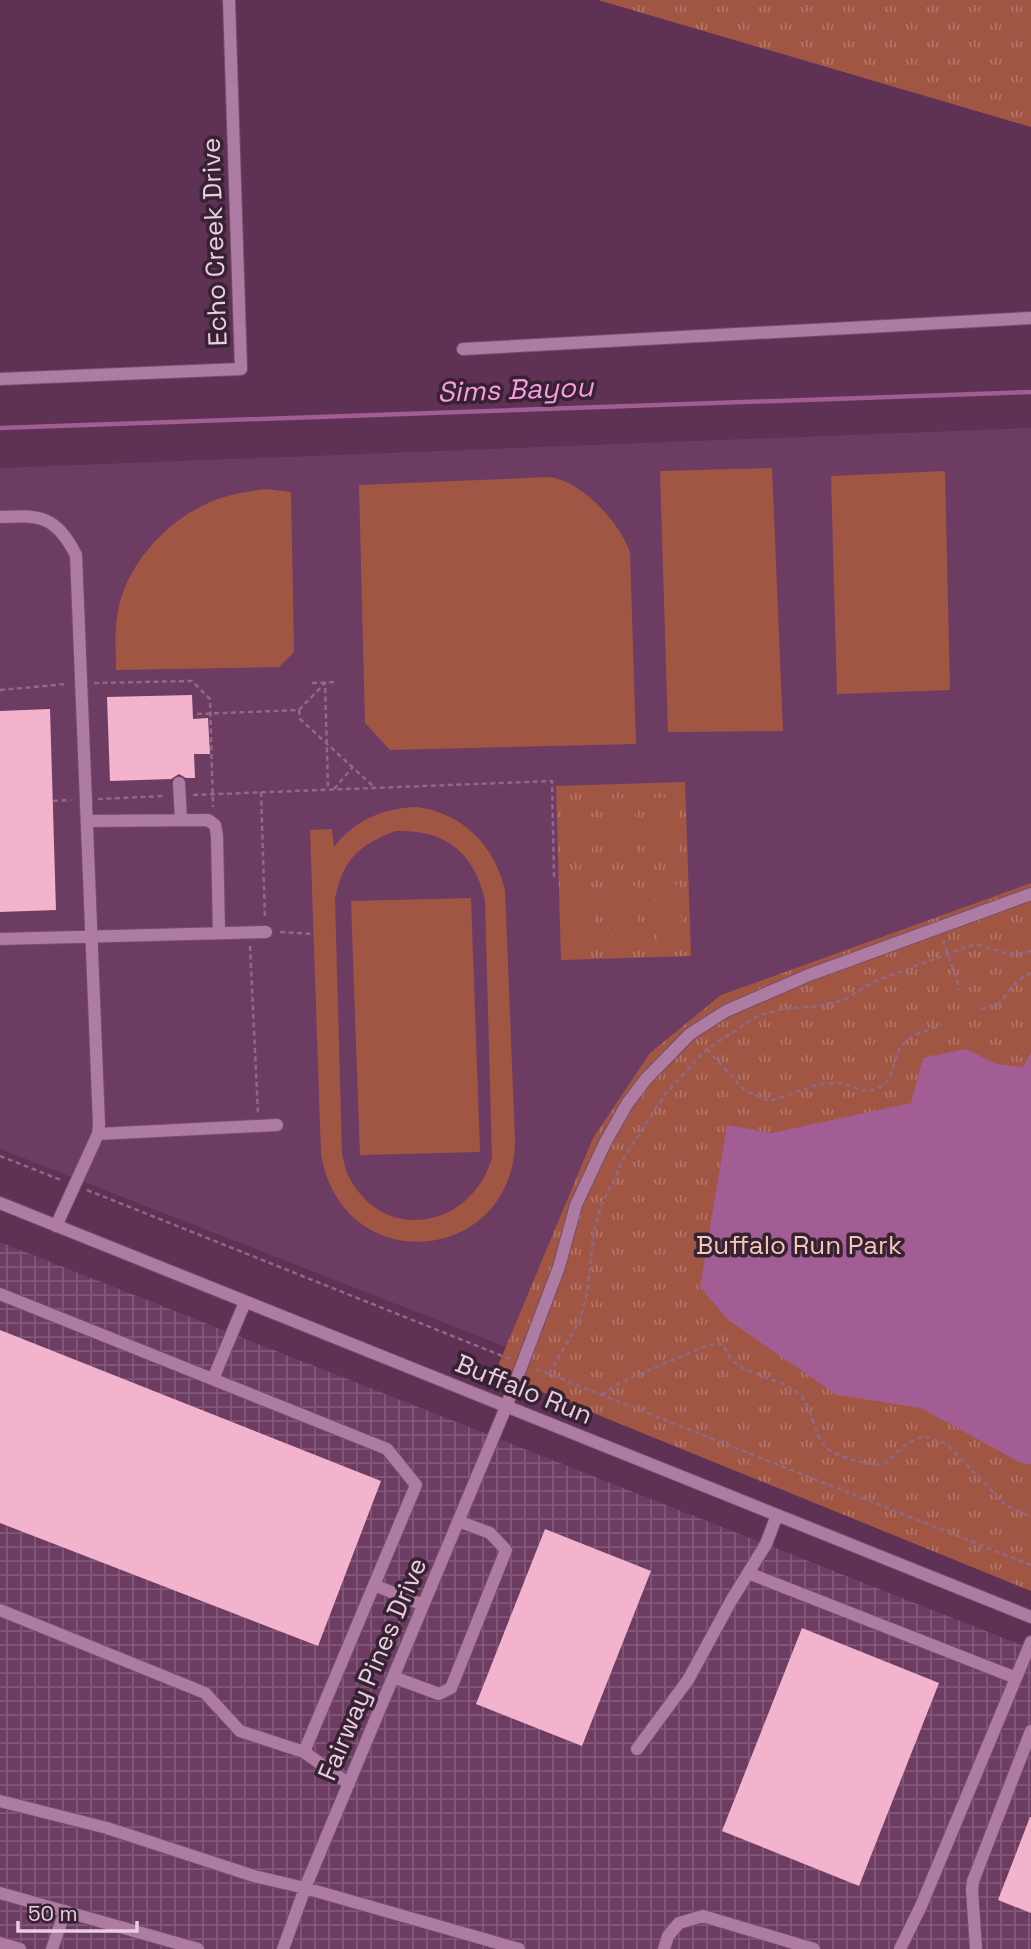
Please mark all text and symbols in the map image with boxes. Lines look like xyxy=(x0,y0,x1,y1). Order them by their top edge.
street label: Echo Creek Drive xyxy=(193,137,235,347)
water label: Sims Bayou xyxy=(436,368,595,410)
park label: Buffalo Run Park xyxy=(696,1228,902,1262)
street label: Buffalo Run xyxy=(450,1346,598,1432)
street label: Fairway Pines Drive xyxy=(310,1552,434,1786)
scale bar xyxy=(18,1890,136,1934)
text: 50 m xyxy=(28,1900,78,1927)

